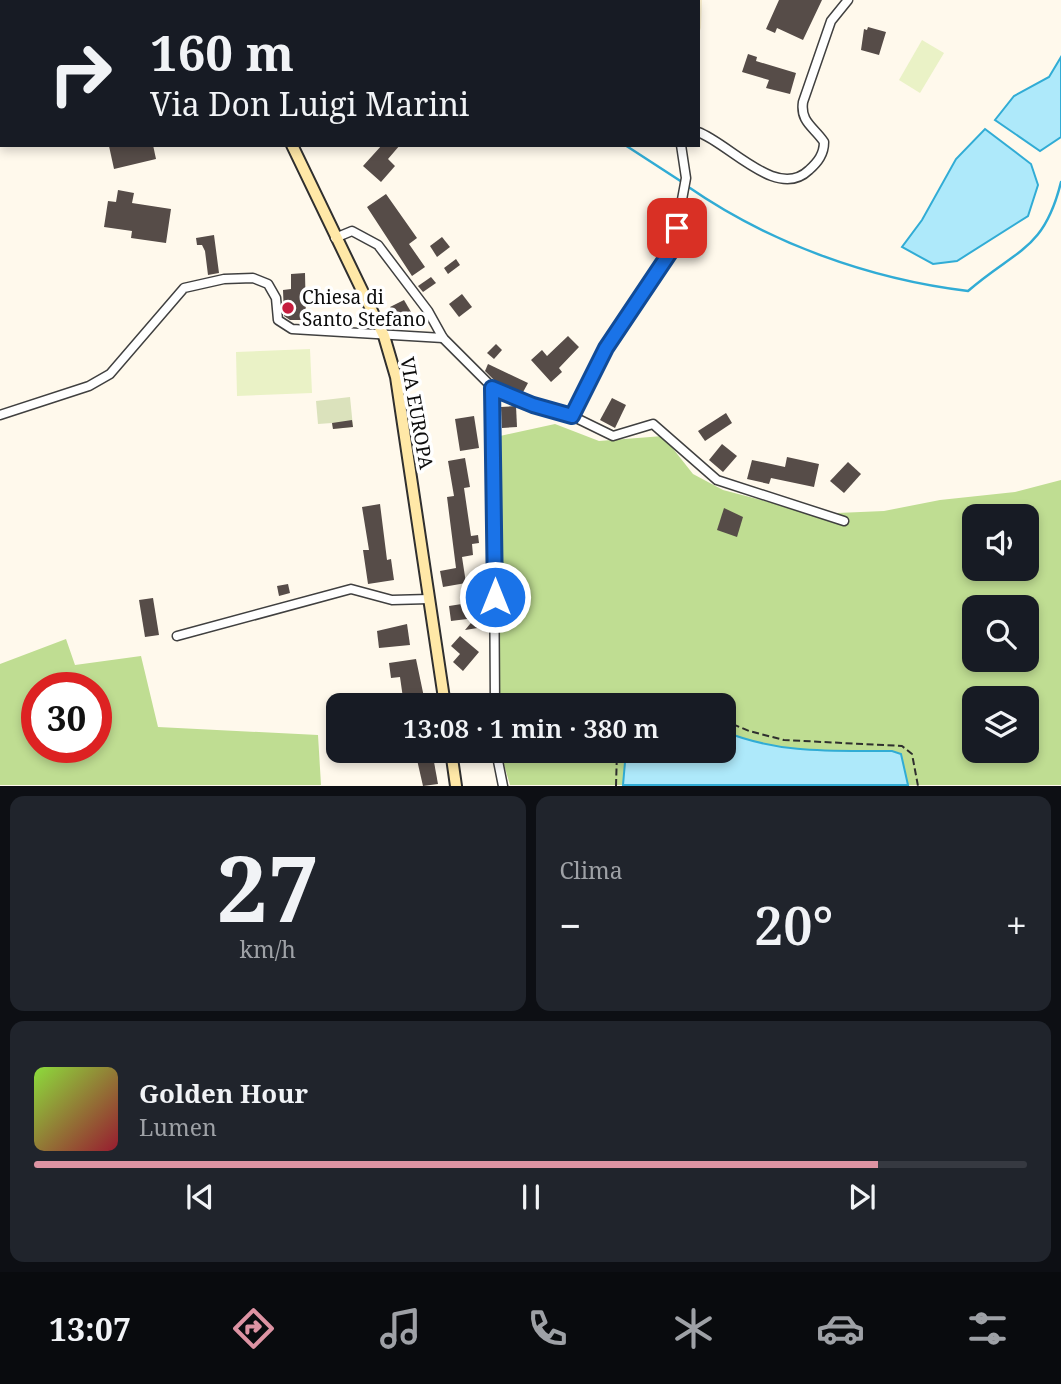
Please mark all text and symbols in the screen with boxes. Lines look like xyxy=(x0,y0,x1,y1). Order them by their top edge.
text: 160 m xyxy=(150,19,294,85)
icon: right xyxy=(35,28,126,119)
text: Via Don Luigi Marini xyxy=(150,82,469,125)
pin xyxy=(647,198,707,258)
icon: arrive xyxy=(658,209,696,247)
place label: Chiesa di Santo Stefano xyxy=(302,284,426,332)
marker: Chiesa di Santo Stefano xyxy=(280,300,296,316)
street label: VIA EUROPA xyxy=(394,355,440,472)
map controls xyxy=(962,504,1039,763)
button: sound xyxy=(962,504,1039,581)
position arrow xyxy=(458,560,532,634)
button: search xyxy=(962,595,1039,672)
speed limit sign: 30 xyxy=(21,672,112,763)
button: layers xyxy=(962,686,1039,763)
text: 13:08 · 1 min · 380 m xyxy=(403,710,659,746)
text: 27 xyxy=(216,825,319,949)
text: Clima xyxy=(560,854,623,886)
text: 20° xyxy=(754,889,833,960)
text: − xyxy=(560,899,582,951)
text: + xyxy=(1006,899,1027,951)
text: km/h xyxy=(240,933,296,965)
text: Golden Hour xyxy=(139,1075,308,1111)
text: Lumen xyxy=(139,1111,217,1143)
icon: previous xyxy=(181,1178,219,1216)
icon: pause xyxy=(512,1178,550,1216)
icon: next xyxy=(843,1178,881,1216)
icon: directions xyxy=(229,1304,278,1353)
icon: music xyxy=(376,1304,425,1353)
icon: phone xyxy=(523,1304,572,1353)
icon: climate xyxy=(669,1304,718,1353)
icon: car xyxy=(816,1304,865,1353)
icon: filters xyxy=(963,1304,1012,1353)
text: 13:07 xyxy=(49,1307,131,1350)

